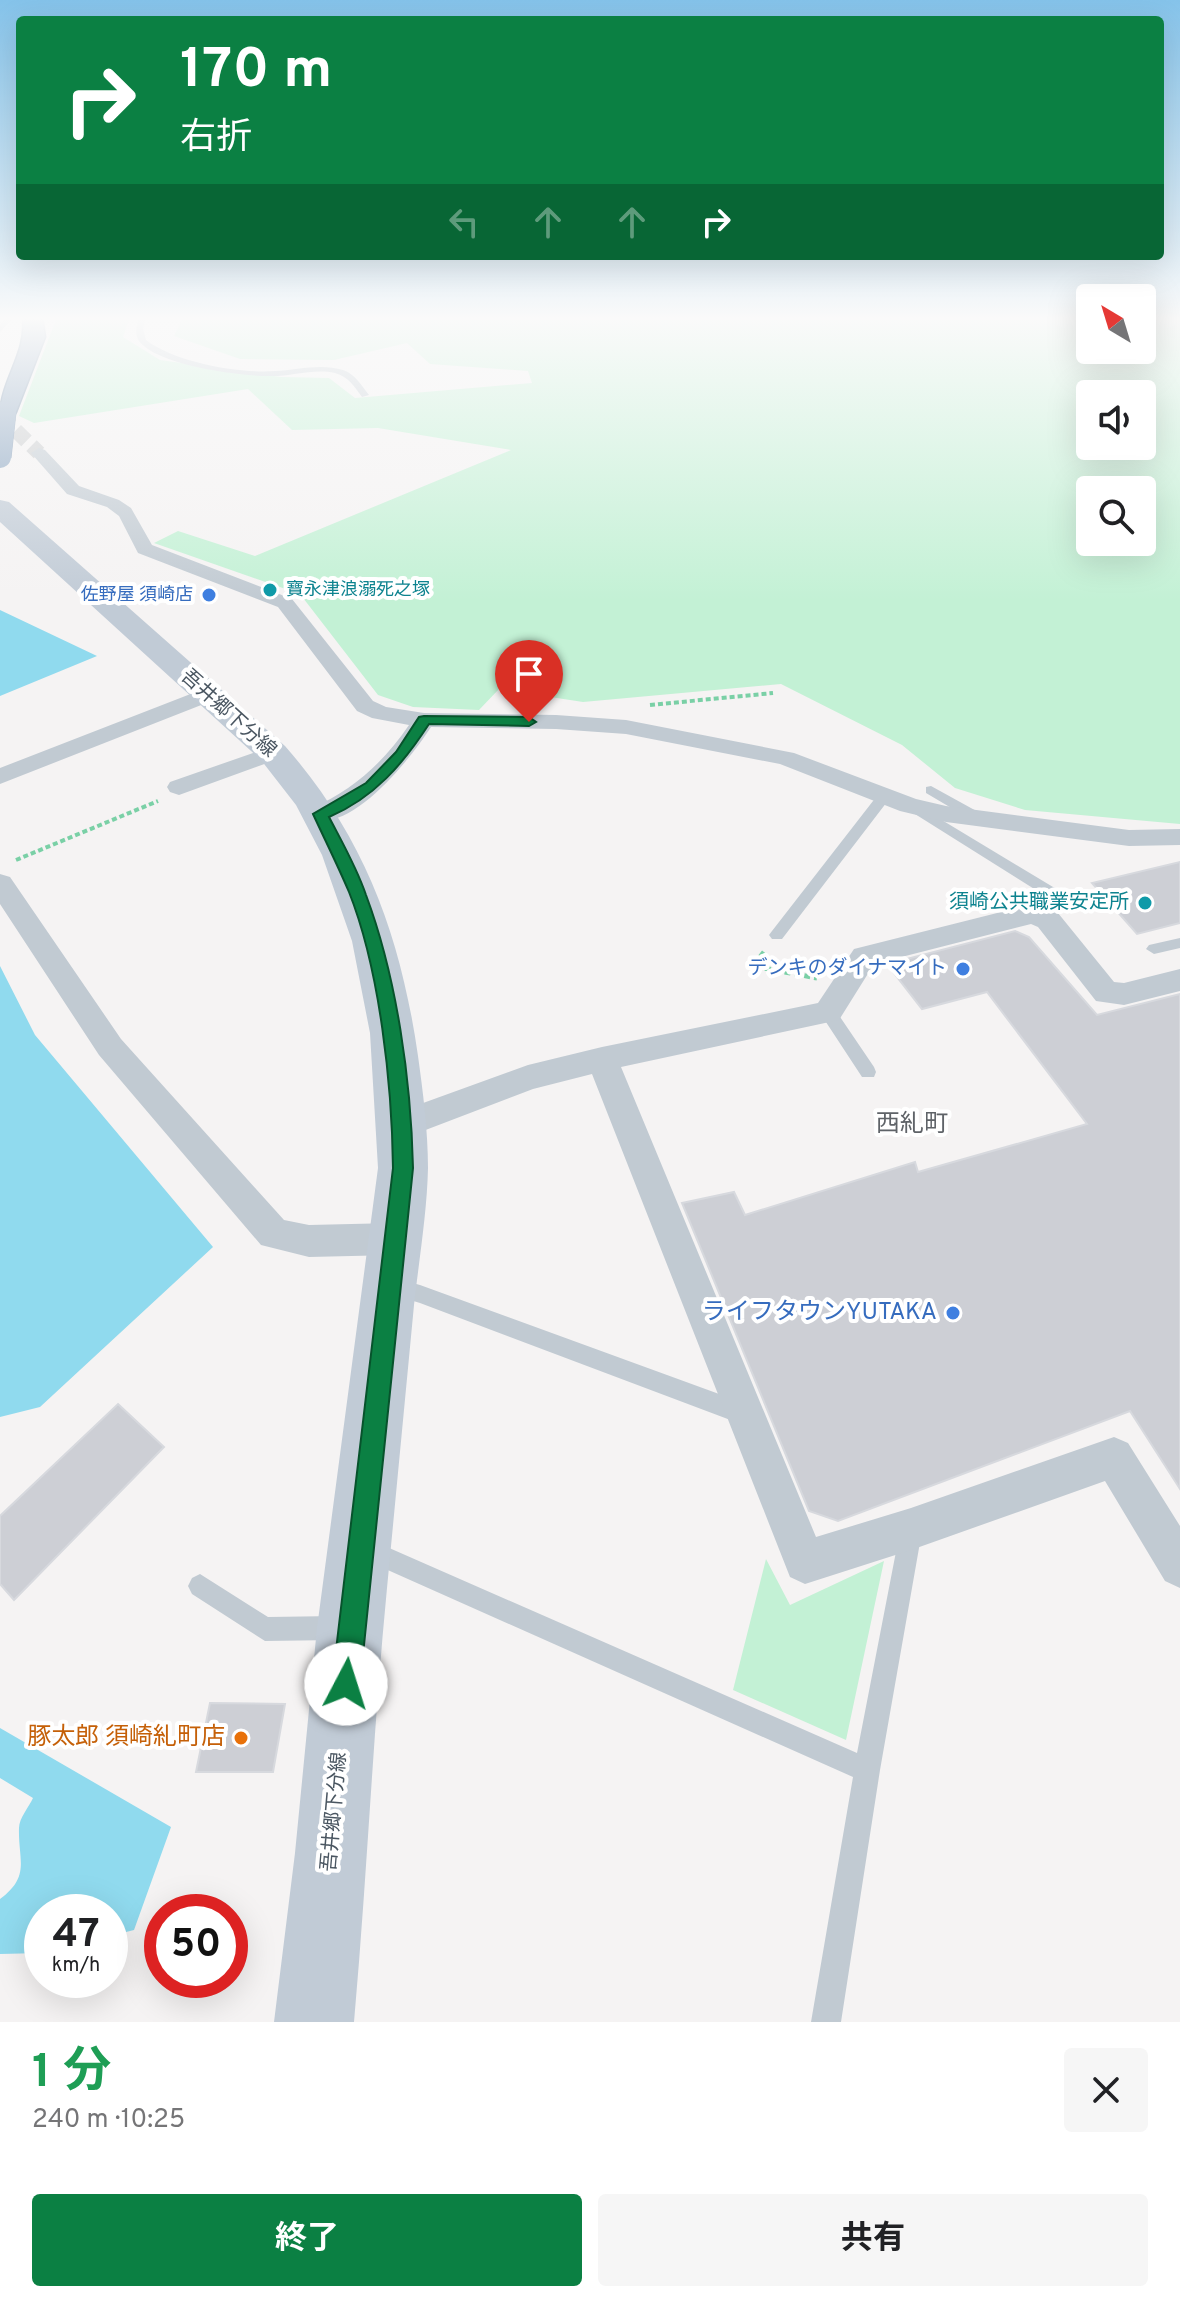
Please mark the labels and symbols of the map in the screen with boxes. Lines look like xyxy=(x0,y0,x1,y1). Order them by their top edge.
north arrow xyxy=(1076,284,1156,364)
place label: 寶永津浪溺死之塚 xyxy=(286,579,430,602)
marker: 寶永津浪溺死之塚 xyxy=(261,581,279,599)
place label: 佐野屋 須崎店 xyxy=(81,584,193,607)
marker: 佐野屋 須崎店 xyxy=(200,586,218,604)
pin xyxy=(495,640,563,722)
street label: 吾井郷下分線 xyxy=(175,664,281,764)
place label: 須崎公共職業安定所 xyxy=(949,890,1129,916)
marker: 須崎公共職業安定所 xyxy=(1136,894,1154,912)
place label: デンキのダイナマイト xyxy=(747,956,947,982)
marker: デンキのダイナマイト xyxy=(954,960,972,978)
district label: 西糺町 xyxy=(876,1110,948,1140)
place label: ライフタウンYUTAKA xyxy=(702,1298,937,1328)
marker: ライフタウンYUTAKA xyxy=(944,1304,962,1322)
position arrow xyxy=(304,1642,388,1726)
place label: 豚太郎 須崎糺町店 xyxy=(27,1723,225,1753)
marker: 豚太郎 須崎糺町店 xyxy=(232,1729,250,1747)
street label: 吾井郷下分線 xyxy=(317,1751,353,1873)
speed limit sign: 50 xyxy=(144,1894,248,1998)

